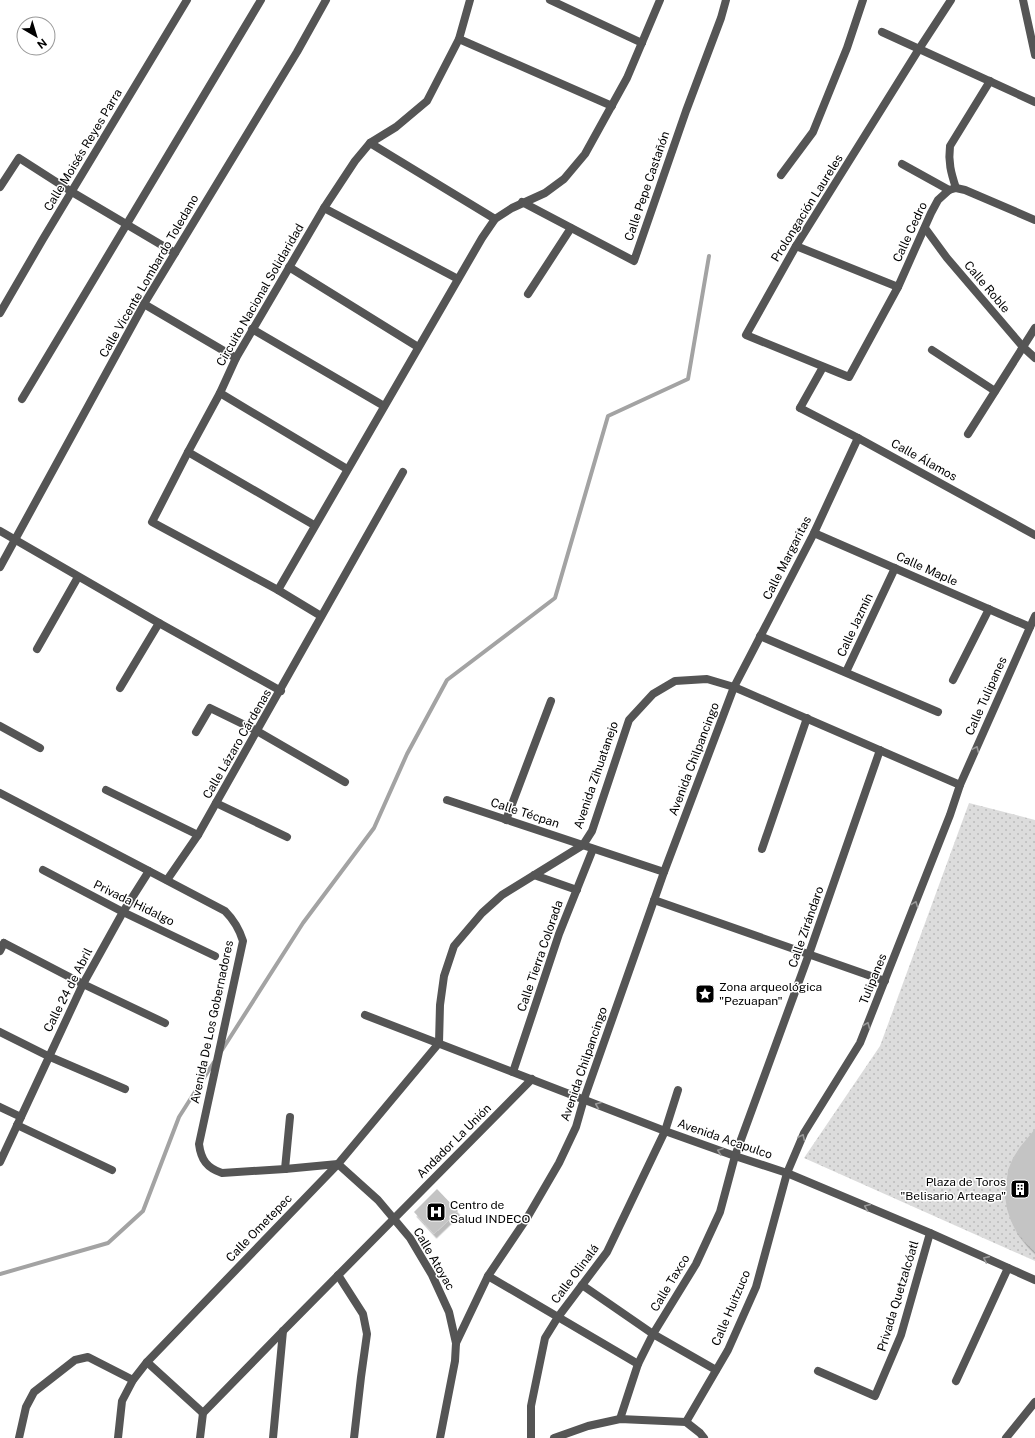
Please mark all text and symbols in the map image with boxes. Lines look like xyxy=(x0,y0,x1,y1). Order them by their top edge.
north arrow xyxy=(16,16,56,56)
text: N xyxy=(35,37,49,51)
street label: Calle Moisés Reyes Parra xyxy=(41,86,125,214)
street label: Calle Pepe Castañón xyxy=(622,129,672,243)
street label: Prolongación Laureles xyxy=(768,152,846,264)
street label: Calle Vicente Lombardo Toledano xyxy=(96,192,202,360)
street label: Calle Cedro xyxy=(890,199,930,264)
street label: Circuito Nacional Solidaridad xyxy=(213,221,307,369)
street label: Calle Roble xyxy=(961,258,1013,316)
street label: Calle Álamos xyxy=(889,436,959,484)
street label: Calle Margaritas xyxy=(760,514,814,602)
street label: Calle Maple xyxy=(894,549,960,589)
street label: Calle Jazmín xyxy=(834,591,876,659)
street label: Calle Tulipanes xyxy=(962,654,1010,738)
street label: Calle Lázaro Cárdenas xyxy=(200,687,274,801)
street label: Avenida Chilpancingo xyxy=(666,700,722,818)
street label: Avenida Zihuatanejo xyxy=(571,719,621,831)
one-way arrow xyxy=(971,746,979,754)
street label: Calle Técpan xyxy=(489,795,561,831)
street label: Privada Hidalgo xyxy=(91,877,177,929)
street label: Calle Zirándaro xyxy=(786,884,827,969)
street label: Calle Tierra Colorada xyxy=(514,898,566,1014)
one-way arrow xyxy=(911,900,919,907)
street label: Avenida De Los Gobernadores xyxy=(188,939,236,1105)
street label: Calle 24 de Abril xyxy=(41,945,95,1034)
street label: Tulipanes xyxy=(856,952,890,1006)
place label: Zona arqueológica "Pezuapan" xyxy=(719,980,822,1008)
place icon: Zona arqueológica "Pezuapan" xyxy=(694,983,716,1005)
street label: Avenida Chilpancingo xyxy=(558,1005,610,1123)
one-way arrow xyxy=(863,1021,871,1028)
street label: Andador La Unión xyxy=(414,1101,494,1181)
one-way arrow xyxy=(595,1101,602,1109)
street label: Avenida Acapulco xyxy=(676,1116,774,1162)
one-way arrow xyxy=(797,1133,805,1141)
one-way arrow xyxy=(716,1147,723,1155)
place label: Plaza de Toros "Belisario Arteaga" xyxy=(900,1175,1006,1203)
building icon: Plaza de Toros "Belisario Arteaga" xyxy=(1009,1178,1031,1200)
street label: Calle Ometepec xyxy=(223,1191,295,1265)
place label: Centro de Salud INDECO xyxy=(450,1198,531,1226)
hospital icon: Centro de Salud INDECO xyxy=(425,1201,447,1223)
one-way arrow xyxy=(864,1203,871,1211)
street label: Calle Atoyac xyxy=(411,1225,457,1293)
street label: Privada Quetzalcóatl xyxy=(874,1238,922,1353)
street label: Calle Olinalá xyxy=(548,1242,602,1306)
street label: Calle Taxco xyxy=(648,1252,693,1314)
one-way arrow xyxy=(983,1256,991,1264)
street label: Calle Huitzuco xyxy=(709,1268,753,1348)

